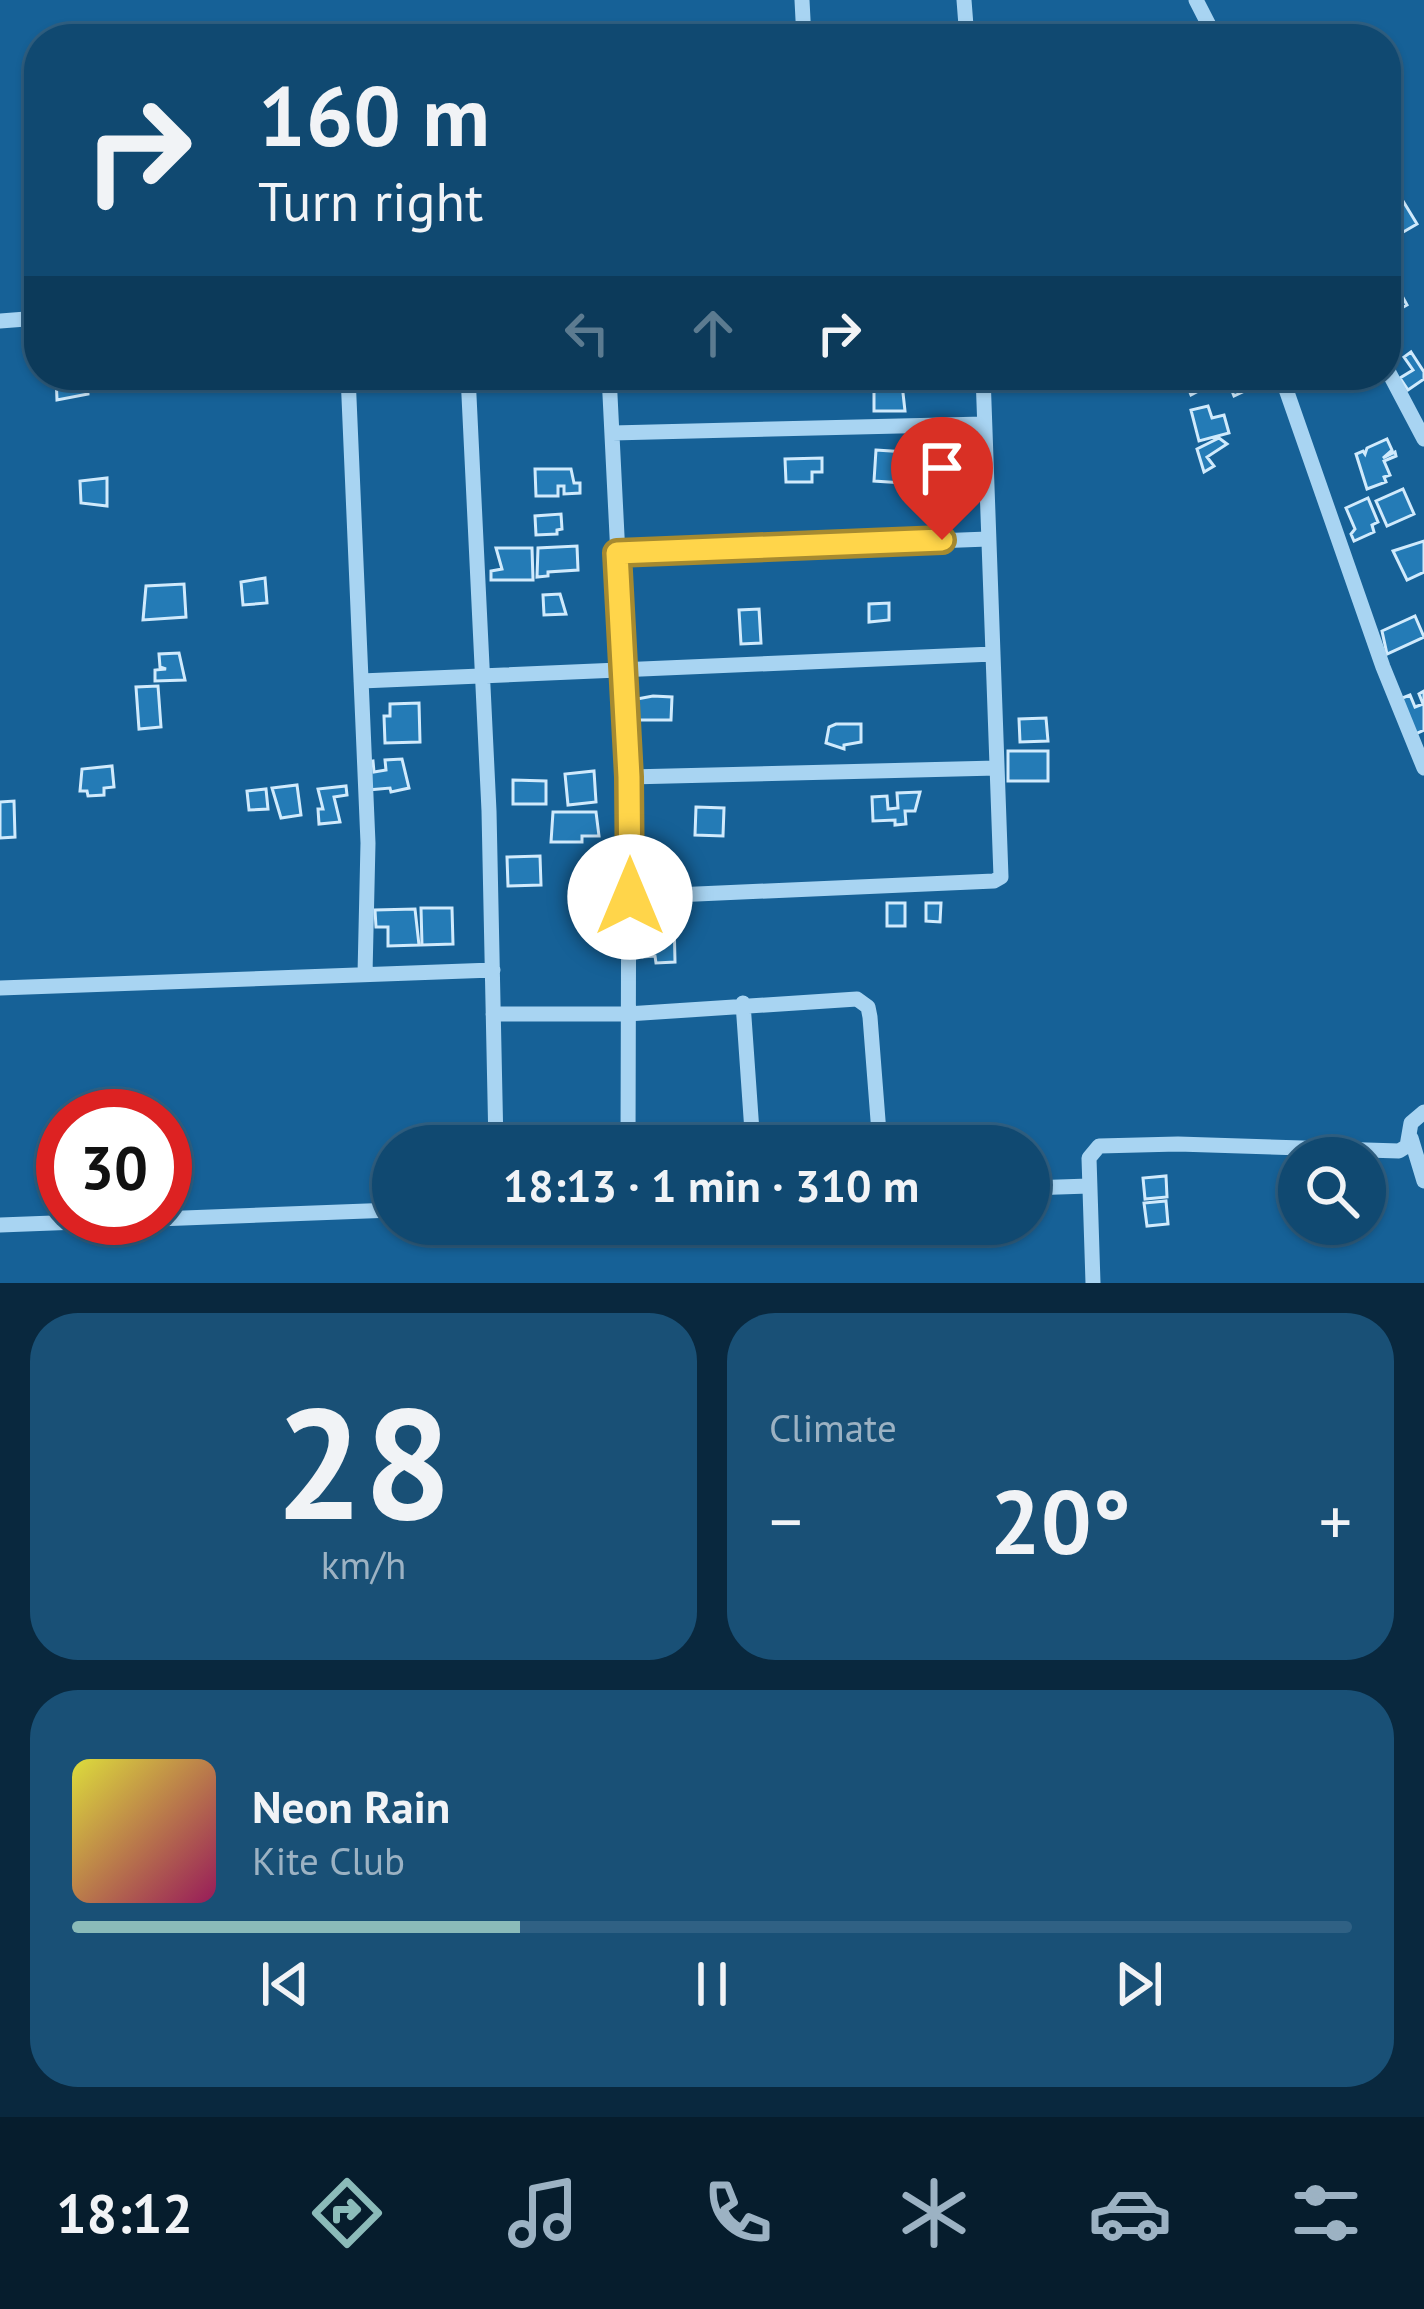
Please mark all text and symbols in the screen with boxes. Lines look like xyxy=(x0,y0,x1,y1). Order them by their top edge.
text: 160 m xyxy=(258,60,490,169)
icon: right xyxy=(60,72,216,228)
text: Turn right xyxy=(258,166,483,236)
icon: left xyxy=(554,300,620,366)
icon: ahead xyxy=(680,300,746,366)
icon: right xyxy=(806,300,872,366)
pin xyxy=(891,417,993,540)
icon: arrive xyxy=(909,435,975,501)
position arrow xyxy=(567,834,693,960)
speed limit sign: 30 xyxy=(36,1089,192,1245)
map controls xyxy=(1278,1137,1386,1245)
button: search xyxy=(1278,1137,1386,1245)
text: 18:13 · 1 min · 310 m xyxy=(503,1156,919,1214)
text: 28 xyxy=(275,1360,452,1562)
text: Climate xyxy=(769,1402,897,1453)
text: 20° xyxy=(990,1462,1131,1579)
text: − xyxy=(769,1478,802,1563)
text: + xyxy=(1319,1478,1352,1563)
text: km/h xyxy=(321,1539,406,1590)
text: Neon Rain xyxy=(252,1777,450,1835)
text: Kite Club xyxy=(252,1835,405,1886)
icon: previous xyxy=(252,1951,318,2017)
icon: pause xyxy=(679,1951,745,2017)
icon: next xyxy=(1106,1951,1172,2017)
icon: directions xyxy=(305,2171,389,2255)
icon: music xyxy=(501,2171,585,2255)
icon: phone xyxy=(696,2171,780,2255)
icon: climate xyxy=(892,2171,976,2255)
icon: car xyxy=(1088,2171,1172,2255)
icon: filters xyxy=(1284,2171,1368,2255)
text: 18:12 xyxy=(56,2178,193,2248)

